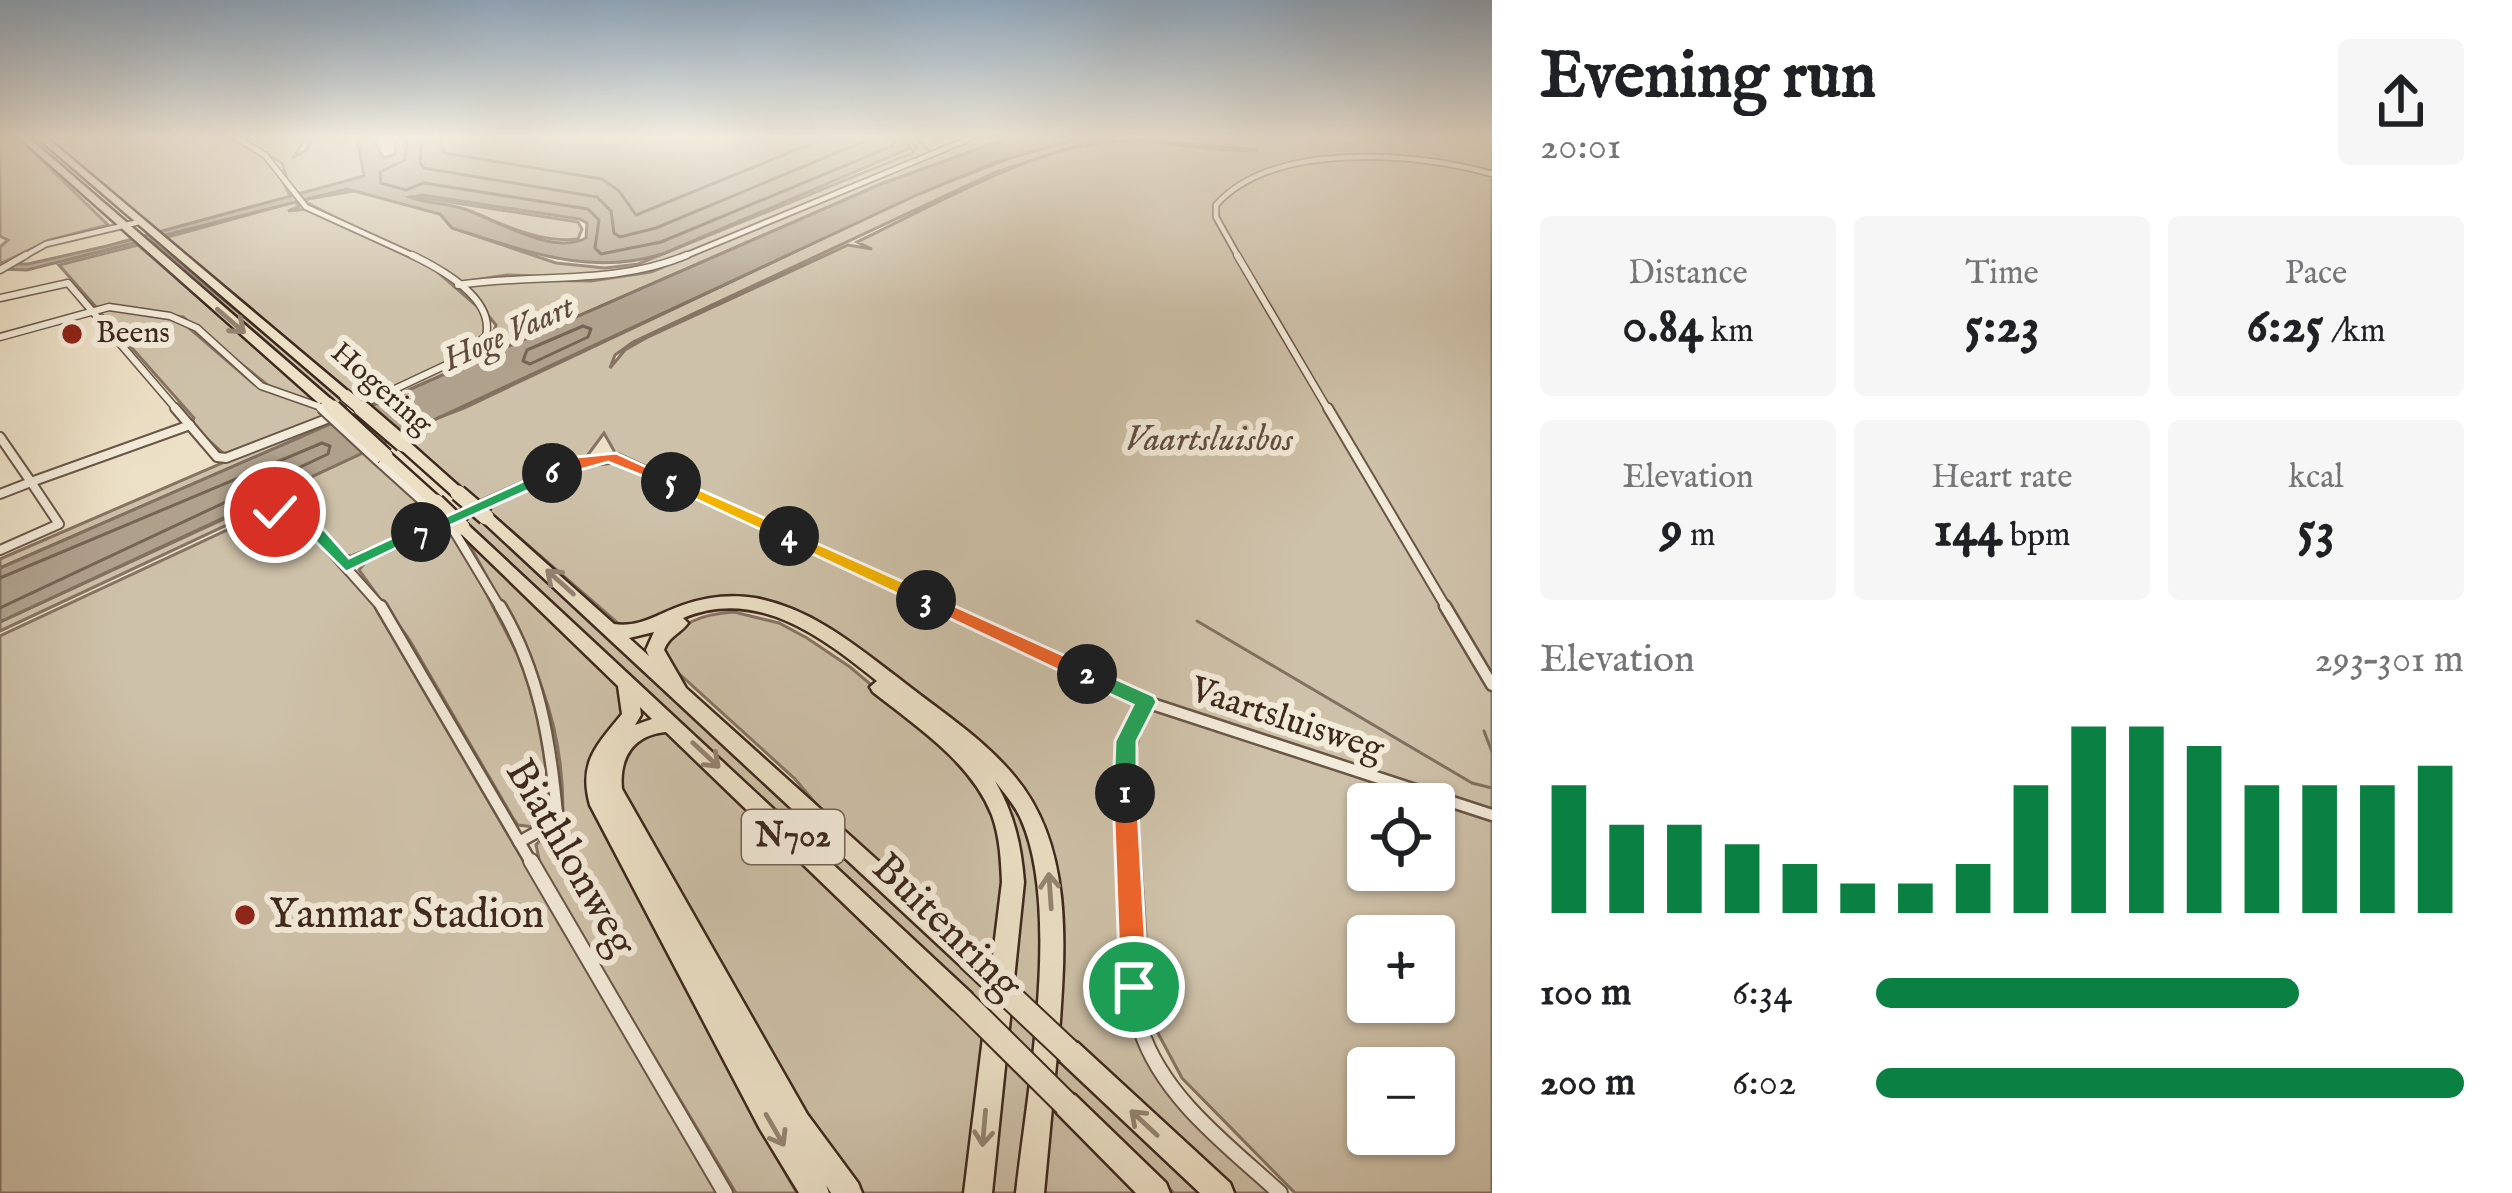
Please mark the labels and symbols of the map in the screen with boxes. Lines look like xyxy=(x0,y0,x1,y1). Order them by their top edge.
water label: Hoge Vaart xyxy=(436,286,582,382)
one-way arrow xyxy=(215,307,246,334)
place label: Beens xyxy=(96,315,170,353)
marker: Beens xyxy=(59,321,85,347)
street label: Hogering xyxy=(322,334,440,444)
park label: Vaartsluisbos xyxy=(1125,417,1294,463)
pin: 6 xyxy=(522,443,582,503)
pin: 5 xyxy=(641,452,701,512)
pin xyxy=(224,461,326,563)
pin: 7 xyxy=(391,502,451,562)
pin: 4 xyxy=(759,506,819,566)
one-way arrow xyxy=(545,569,575,596)
pin: 3 xyxy=(896,570,956,630)
pin: 2 xyxy=(1057,644,1117,704)
street label: Vaartsluisweg xyxy=(1183,667,1390,773)
one-way arrow xyxy=(690,741,720,768)
street label: Biathlonweg xyxy=(492,750,648,967)
pin: 1 xyxy=(1095,763,1155,823)
road number: N702 xyxy=(742,810,844,864)
street label: Buitenring xyxy=(860,842,1033,1012)
one-way arrow xyxy=(1039,872,1062,911)
place label: Yanmar Stadion xyxy=(269,889,544,942)
marker: Yanmar Stadion xyxy=(232,902,258,928)
pin xyxy=(1083,936,1185,1038)
one-way arrow xyxy=(972,1108,995,1147)
one-way arrow xyxy=(1130,1109,1160,1137)
one-way arrow xyxy=(764,1112,787,1147)

